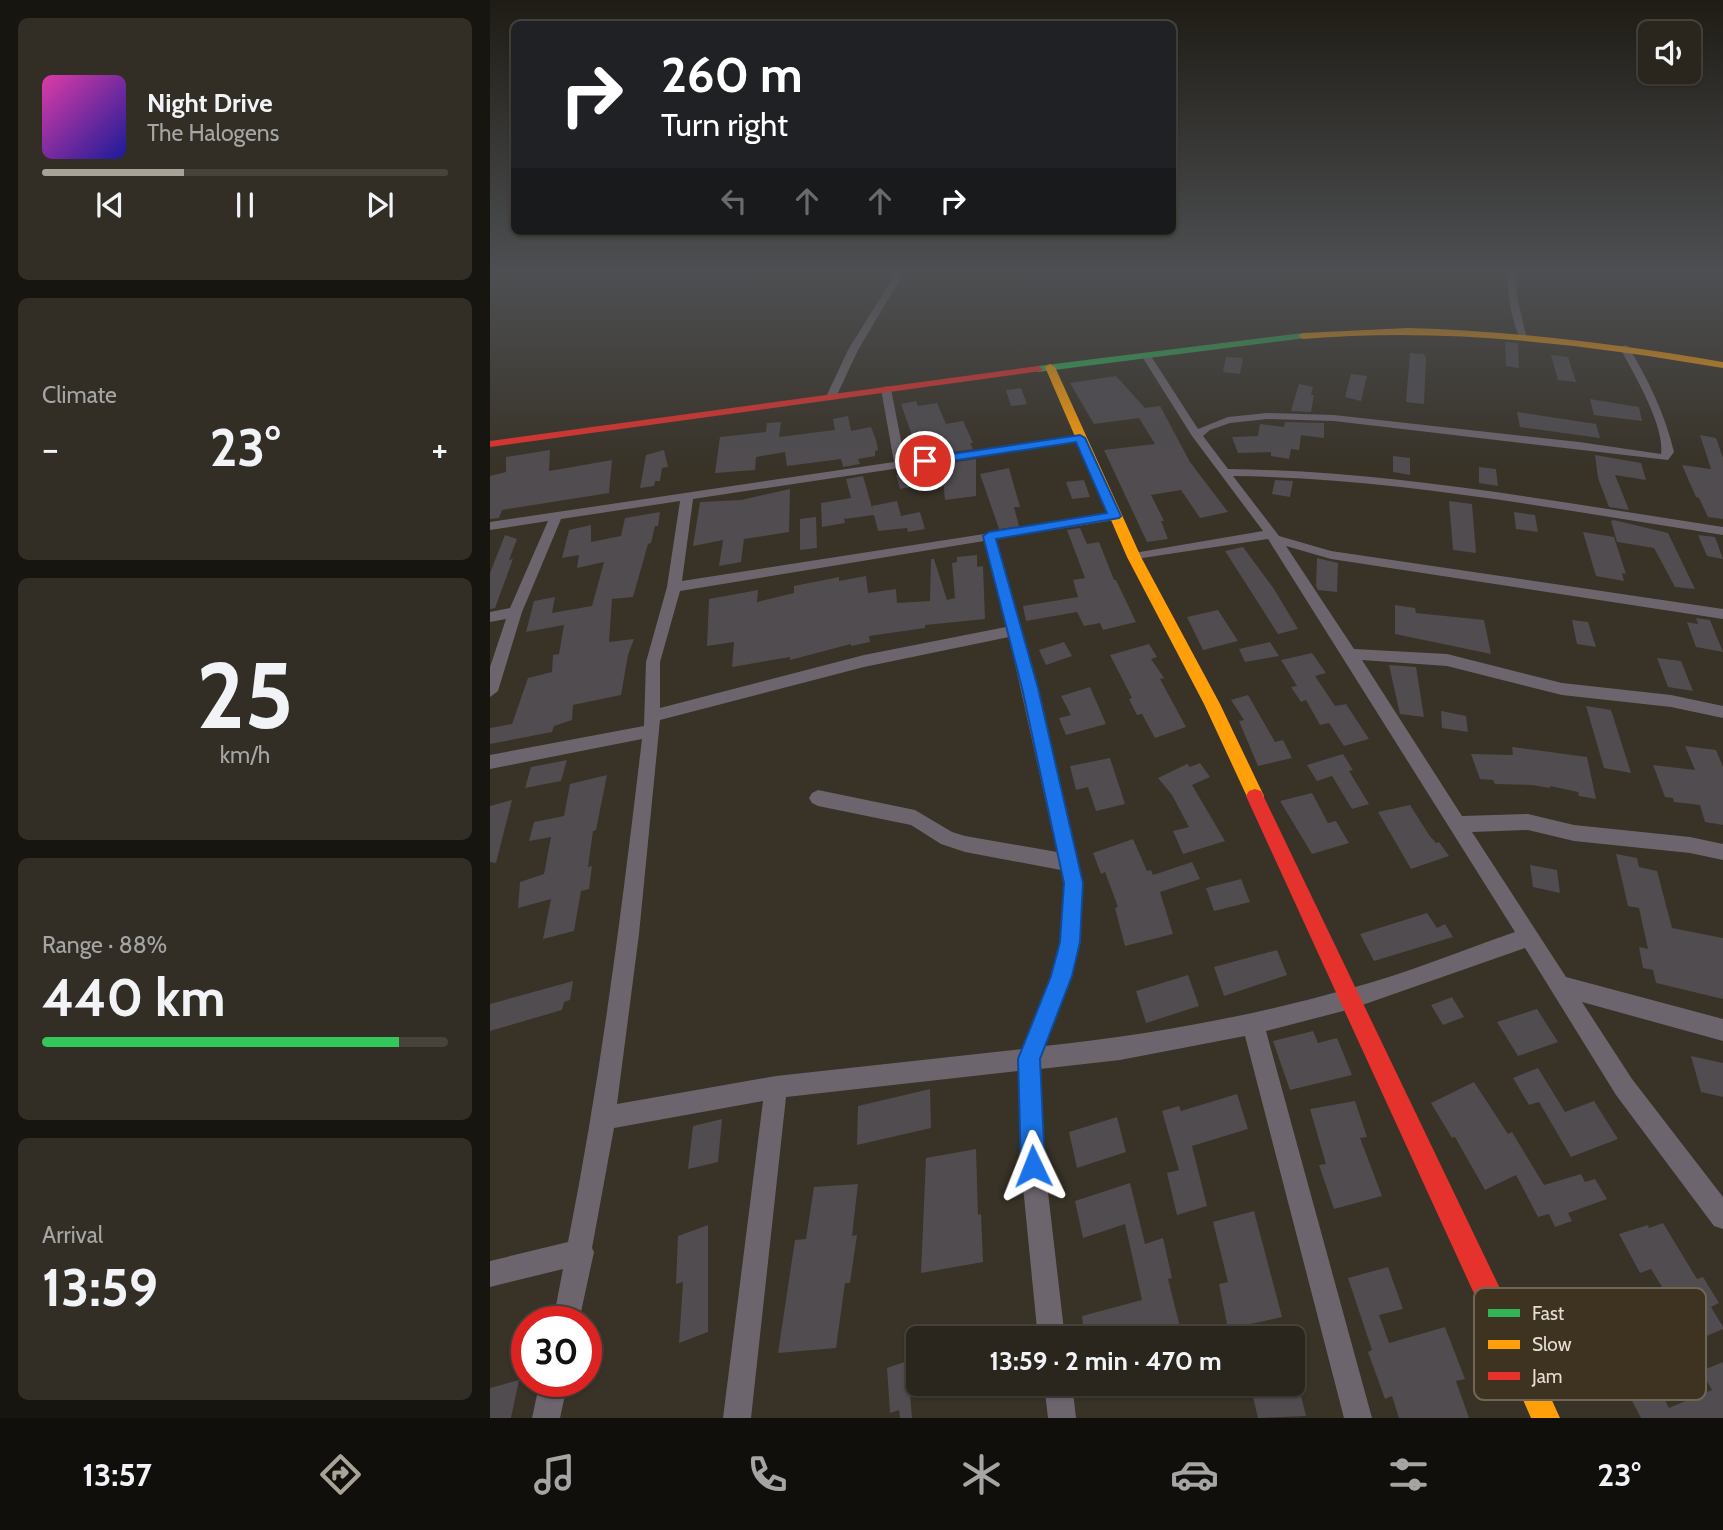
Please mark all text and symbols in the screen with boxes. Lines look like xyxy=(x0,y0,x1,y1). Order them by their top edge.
map controls xyxy=(1638,21,1701,84)
button: sound xyxy=(1638,21,1701,84)
text: 260 m xyxy=(661,45,803,104)
icon: right xyxy=(546,49,637,140)
text: Night Drive xyxy=(147,87,273,119)
text: Turn right xyxy=(661,105,788,144)
text: The Halogens xyxy=(147,119,279,147)
icon: left xyxy=(715,182,753,220)
icon: ahead xyxy=(788,182,826,220)
icon: ahead xyxy=(861,182,899,220)
icon: right xyxy=(934,182,972,220)
icon: previous xyxy=(91,186,129,224)
icon: pause xyxy=(226,186,264,224)
icon: next xyxy=(361,186,399,224)
text: Climate xyxy=(42,381,117,409)
text: 23° xyxy=(210,416,280,479)
text: − xyxy=(42,425,59,472)
text: + xyxy=(431,425,448,472)
pin xyxy=(895,431,955,491)
icon: arrive xyxy=(906,442,944,480)
text: 25 xyxy=(196,640,294,751)
text: km/h xyxy=(220,741,270,769)
text: Range · 88% xyxy=(42,931,167,959)
text: 440 km xyxy=(42,966,225,1029)
position arrow xyxy=(996,1129,1070,1203)
text: Arrival xyxy=(42,1221,103,1249)
text: 13:59 xyxy=(42,1256,158,1319)
legend xyxy=(1474,1288,1706,1400)
text: Fast xyxy=(1532,1302,1565,1325)
speed limit sign: 30 xyxy=(511,1306,602,1397)
text: Slow xyxy=(1532,1333,1572,1356)
text: 13:59 · 2 min · 470 m xyxy=(989,1345,1222,1377)
text: Jam xyxy=(1531,1365,1562,1388)
icon: directions xyxy=(316,1450,365,1499)
icon: music xyxy=(530,1450,579,1499)
icon: phone xyxy=(743,1450,792,1499)
icon: climate xyxy=(957,1450,1006,1499)
icon: car xyxy=(1170,1450,1219,1499)
icon: filters xyxy=(1384,1450,1433,1499)
text: 13:57 xyxy=(82,1455,152,1494)
text: 23° xyxy=(1597,1455,1641,1494)

